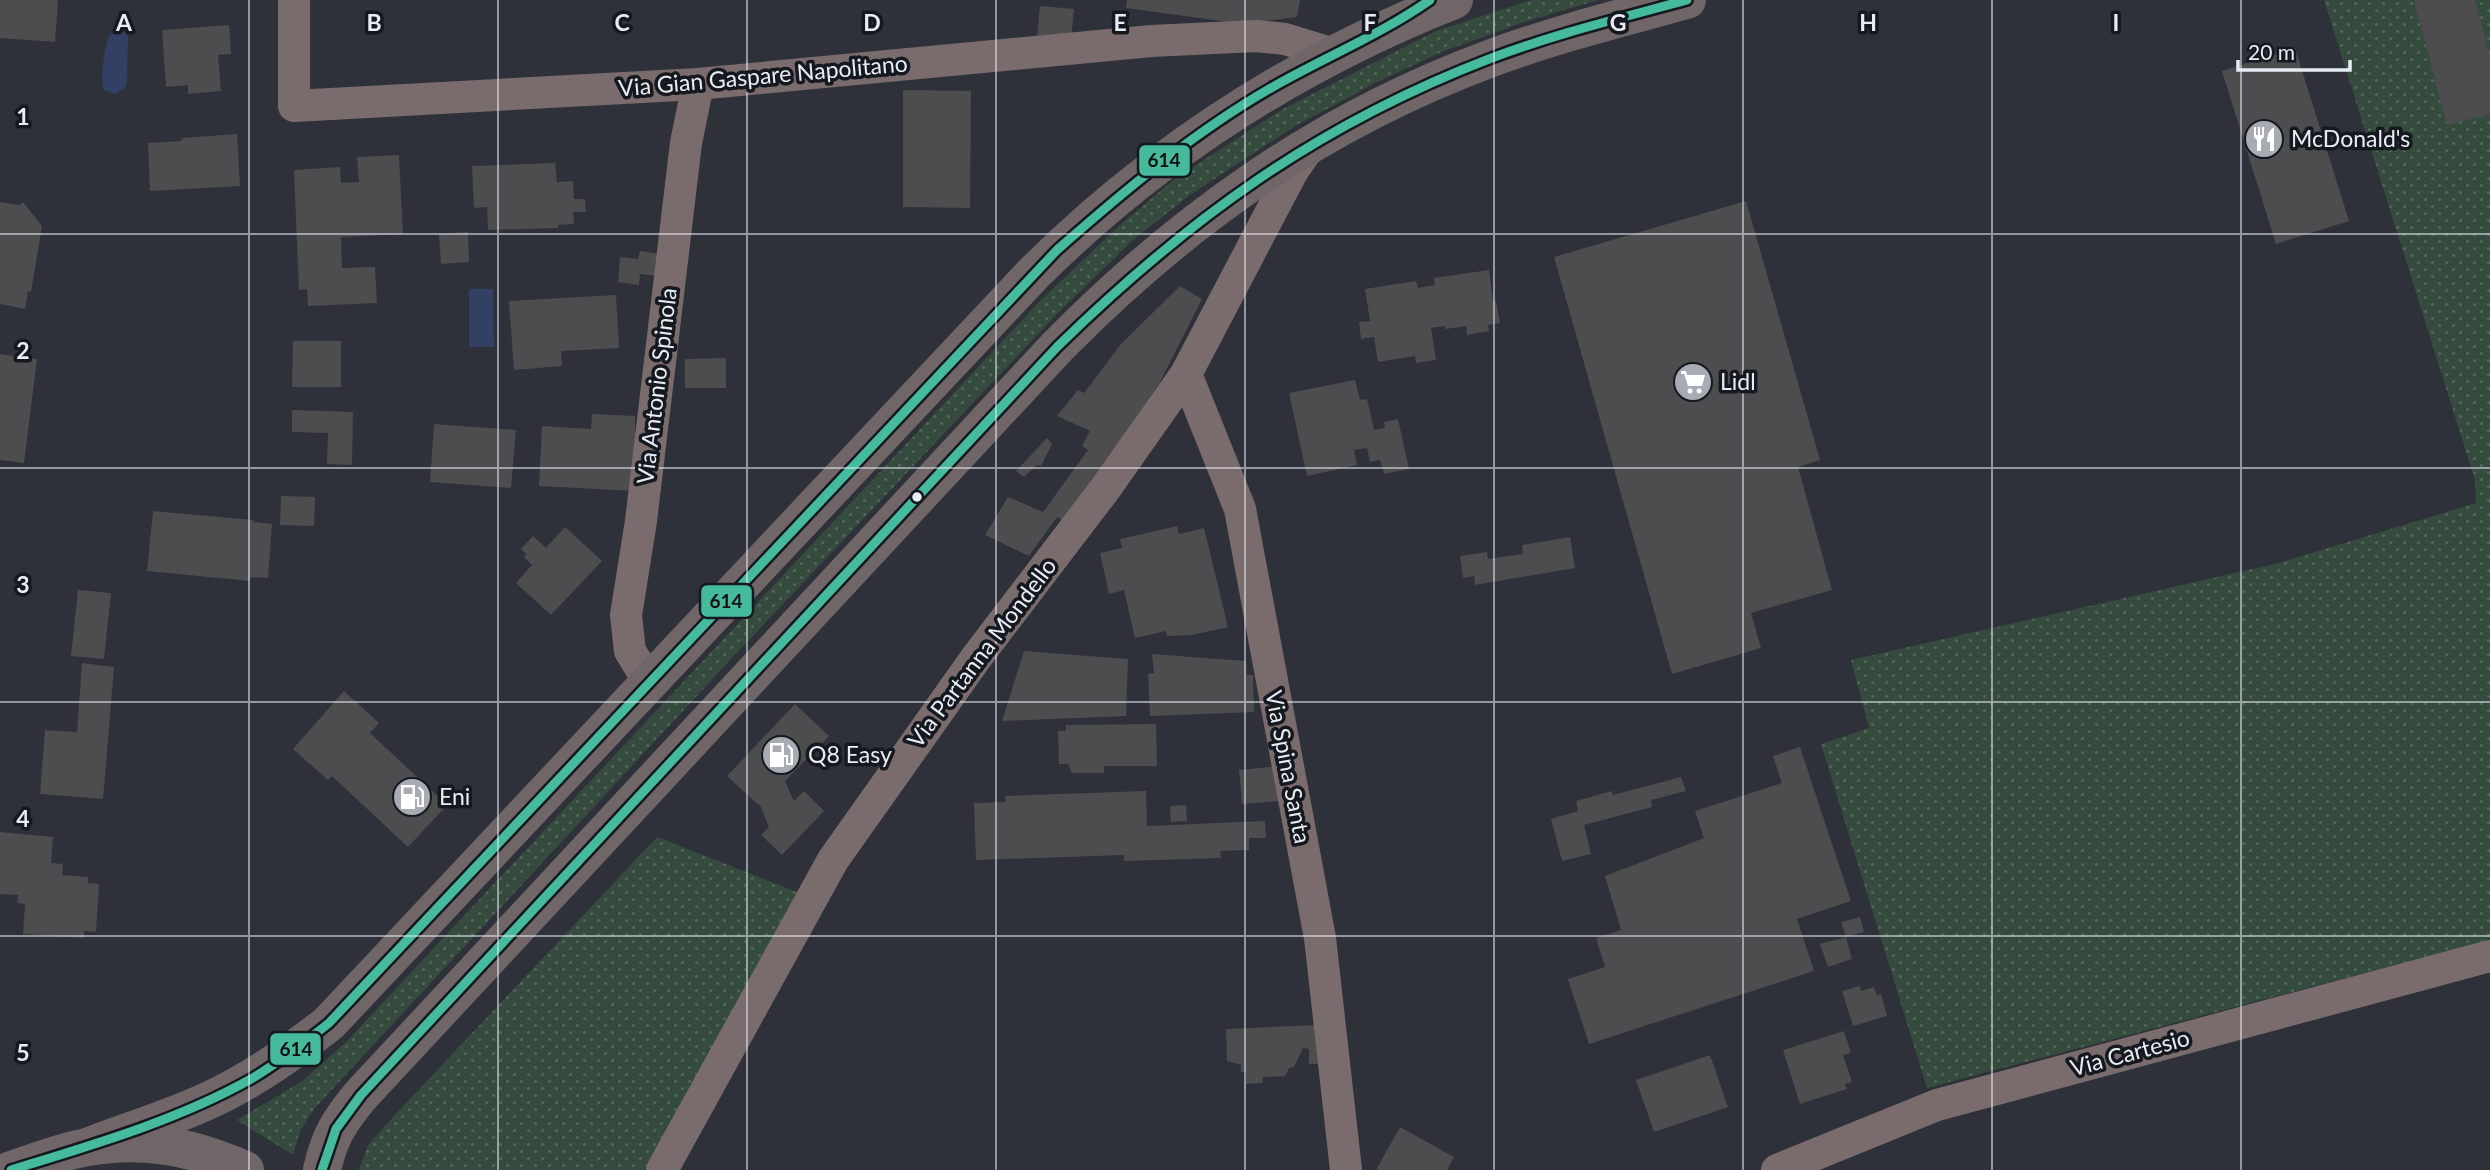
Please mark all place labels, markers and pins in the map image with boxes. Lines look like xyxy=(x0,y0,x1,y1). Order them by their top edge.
restaurant icon: McDonald's xyxy=(2243,118,2285,160)
place label: McDonald's xyxy=(2291,124,2410,152)
supermarket icon: Lidl xyxy=(1672,361,1714,403)
place label: Lidl xyxy=(1720,367,1756,395)
unlabelled marker xyxy=(910,490,924,504)
fuel station icon: Q8 Easy xyxy=(760,734,802,776)
place label: Q8 Easy xyxy=(808,740,892,768)
fuel station icon: Eni xyxy=(391,776,433,818)
place label: Eni xyxy=(439,782,470,810)

